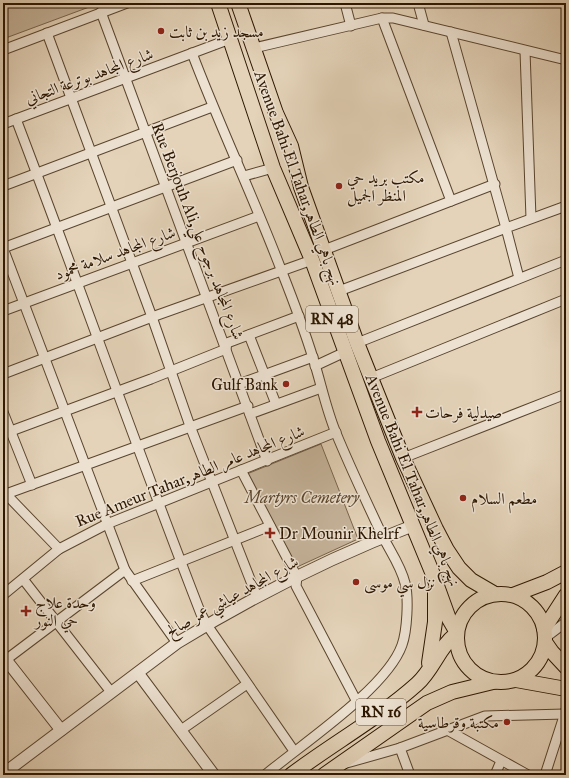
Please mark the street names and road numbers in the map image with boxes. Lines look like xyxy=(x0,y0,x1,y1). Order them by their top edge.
street label: شارع المجاهد بوترعة التجاني xyxy=(22,44,157,112)
street label: Avenue Bahi El Tahar,نهج باهي الطاهر xyxy=(245,67,346,290)
street label: Rue Berjouh Ali,شارع المجاهد برجوح علي xyxy=(142,120,248,344)
street label: شارع المجاهد سلامة محمود xyxy=(52,222,179,287)
road number: RN 48 xyxy=(306,306,358,332)
street label: Avenue Bahi El Tahar,نهج باهي الطاهر xyxy=(357,370,464,591)
street label: Rue Ameur Tahar,شارع المجاهد عامر الطاهر xyxy=(73,421,309,534)
street label: شارع المجاهد عياشي عمر صالح xyxy=(162,552,305,646)
road number: RN 16 xyxy=(356,699,406,725)

